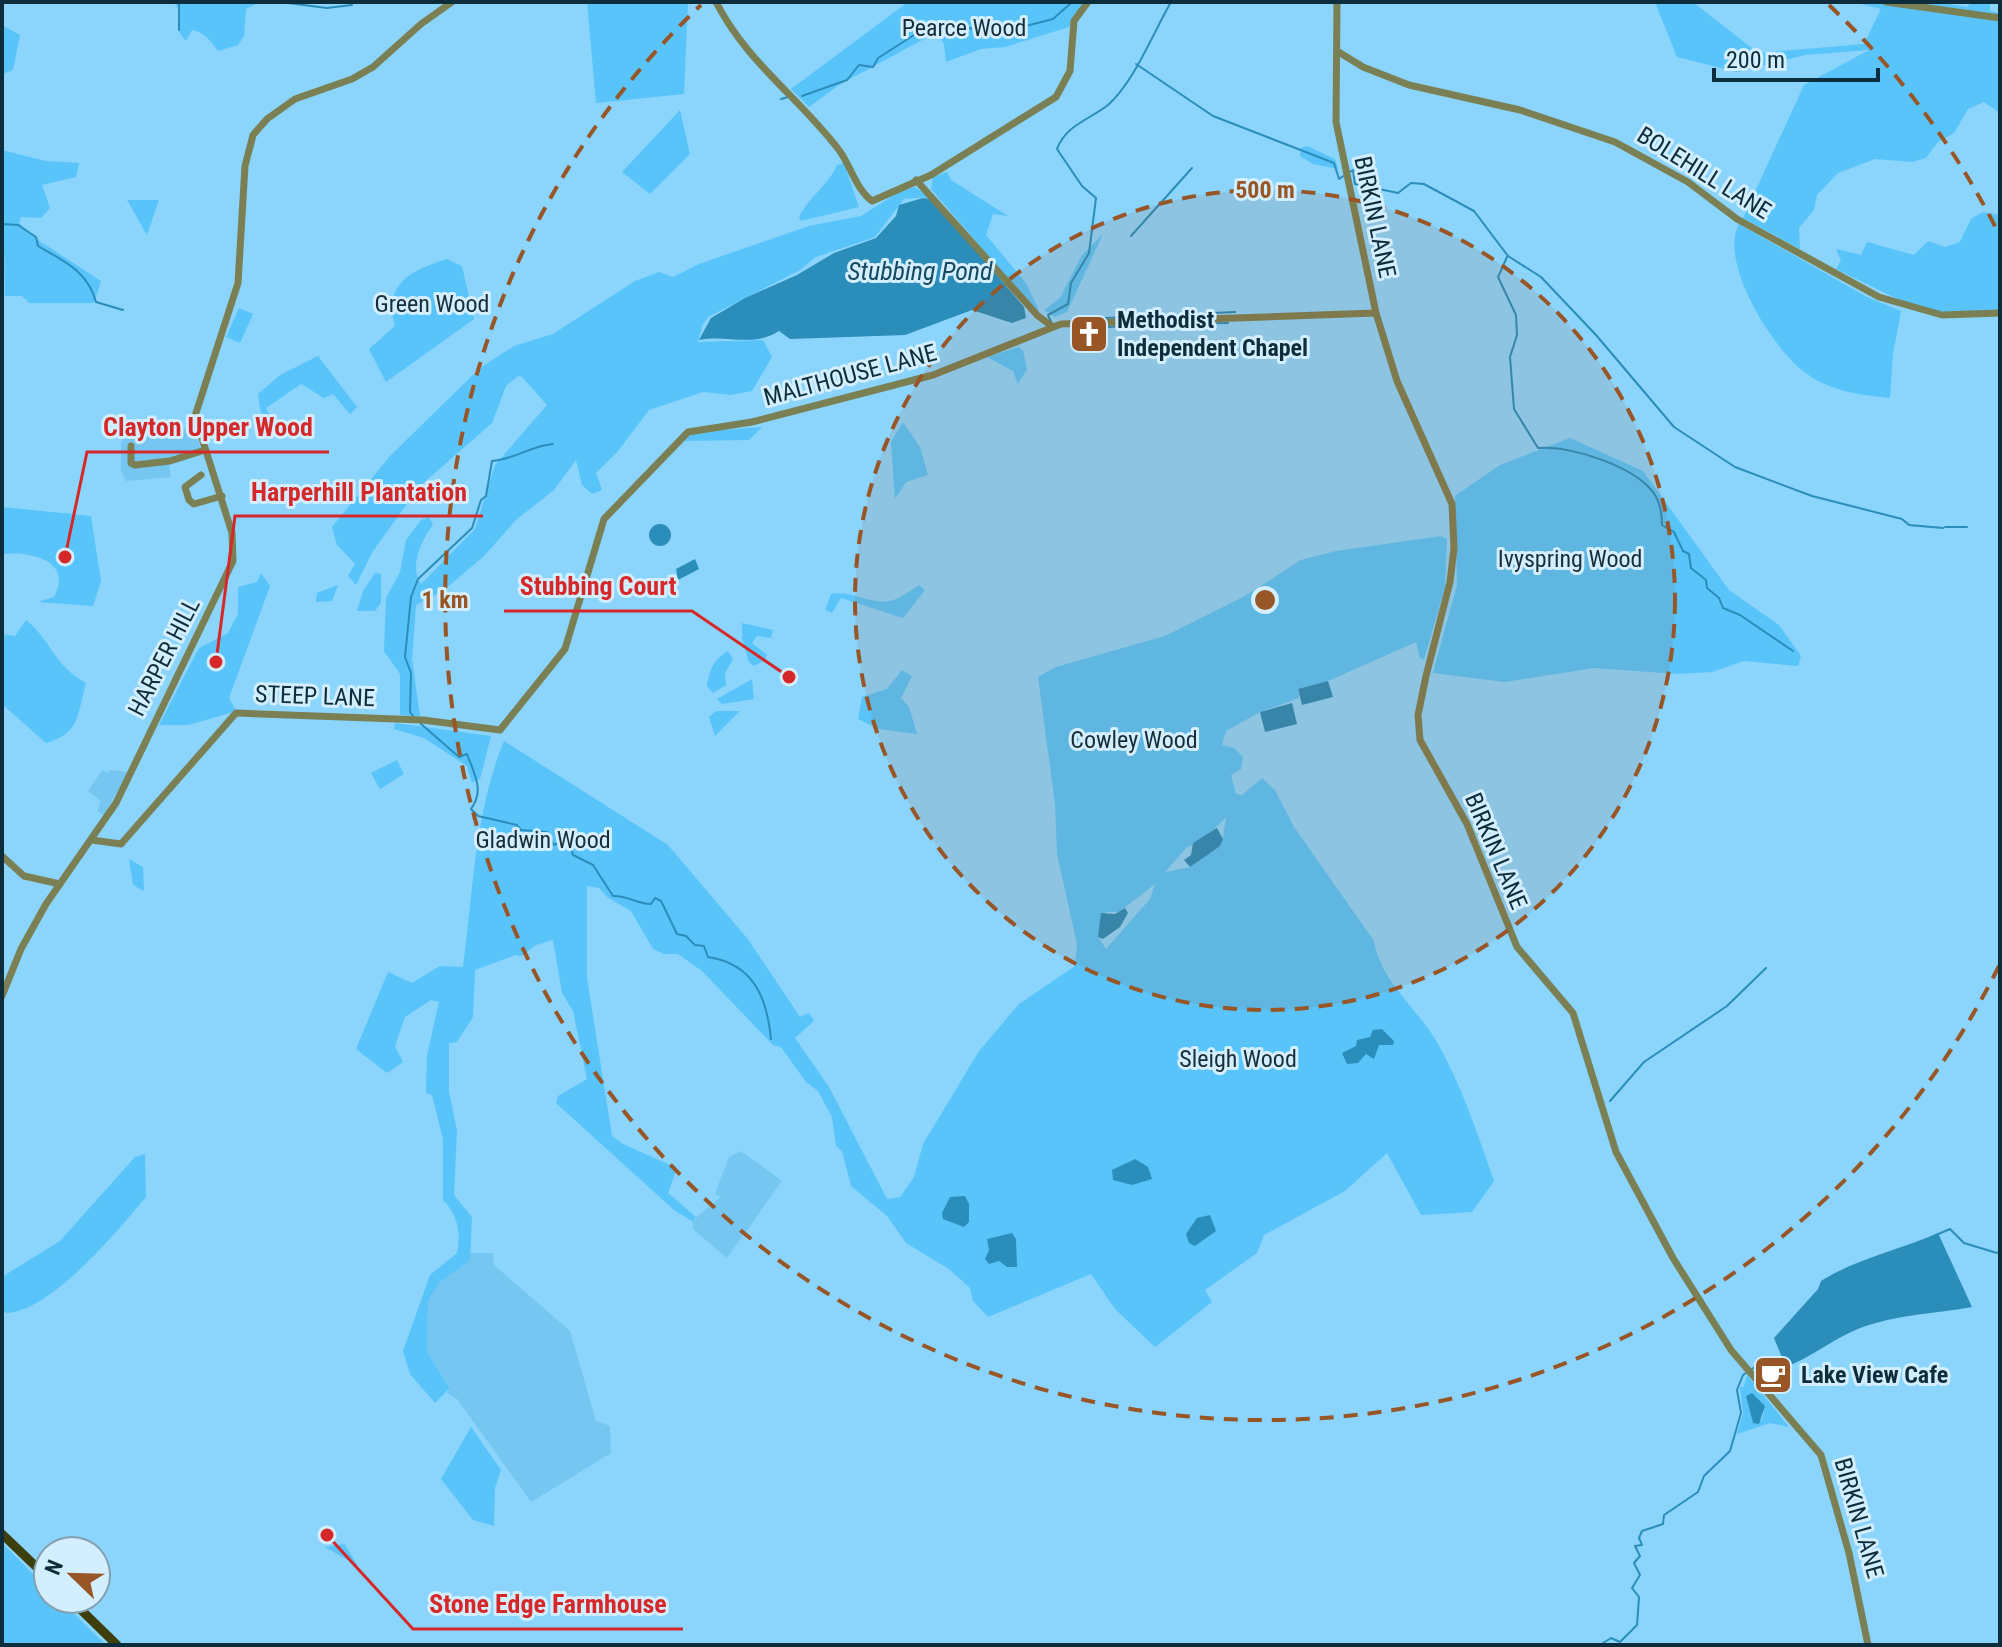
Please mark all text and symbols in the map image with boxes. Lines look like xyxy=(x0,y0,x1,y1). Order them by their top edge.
park label: Pearce Wood xyxy=(902,14,1026,42)
scale bar xyxy=(1714,32,1878,82)
text: 200 m xyxy=(1726,46,1785,74)
street label: BOLEHILL LANE xyxy=(1632,121,1776,225)
street label: BIRKIN LANE xyxy=(1348,154,1402,280)
text: 500 m xyxy=(1235,176,1295,204)
water label: Stubbing Pond xyxy=(847,256,993,286)
park label: Green Wood xyxy=(375,290,489,318)
place label: Methodist Independent Chapel xyxy=(1117,306,1308,362)
church icon: Methodist Independent Chapel xyxy=(1068,313,1110,355)
street label: MALTHOUSE LANE xyxy=(760,338,940,412)
callout: Clayton Upper Wood xyxy=(87,402,329,452)
text: Clayton Upper Wood xyxy=(103,412,313,442)
callout: Harperhill Plantation xyxy=(235,466,483,516)
text: Harperhill Plantation xyxy=(251,477,467,507)
park label: Ivyspring Wood xyxy=(1498,545,1642,573)
callout: Stubbing Court xyxy=(504,561,692,611)
text: Stubbing Court xyxy=(520,571,676,601)
text: 1 km xyxy=(422,586,468,614)
centre of rings xyxy=(1251,586,1279,614)
street label: HARPER HILL xyxy=(122,593,206,721)
street label: STEEP LANE xyxy=(255,680,375,712)
park label: Cowley Wood xyxy=(1070,726,1198,754)
street label: BIRKIN LANE xyxy=(1459,789,1533,913)
park label: Gladwin Wood xyxy=(475,826,611,854)
park label: Sleigh Wood xyxy=(1179,1045,1297,1073)
cafe icon: Lake View Cafe xyxy=(1752,1354,1794,1396)
place label: Lake View Cafe xyxy=(1801,1361,1948,1389)
street label: BIRKIN LANE xyxy=(1829,1455,1890,1581)
north arrow xyxy=(32,1535,112,1615)
text: N xyxy=(40,1556,68,1578)
callout: Stone Edge Farmhouse xyxy=(413,1579,683,1629)
text: Stone Edge Farmhouse xyxy=(429,1589,667,1619)

